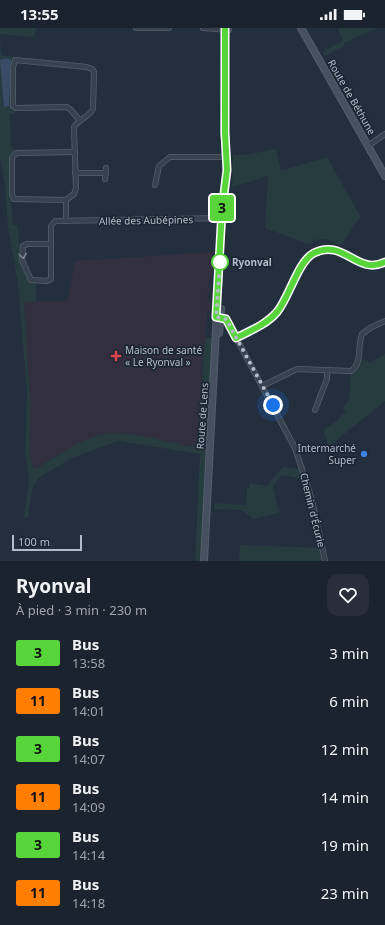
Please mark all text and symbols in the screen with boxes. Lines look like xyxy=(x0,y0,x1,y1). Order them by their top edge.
text: 13:55 xyxy=(20,4,59,24)
street label: Route de Béthune xyxy=(325,57,379,137)
line badge: 3 xyxy=(209,195,235,221)
text: 3 xyxy=(218,198,226,217)
street label: Allée des Aubépines xyxy=(99,212,193,228)
one-way arrow xyxy=(18,253,27,260)
marker: Ryonval xyxy=(211,253,229,271)
place label: Ryonval xyxy=(232,255,272,269)
place label: Maison de santé « Le Ryonval » xyxy=(125,343,202,369)
marker: Maison de santé « Le Ryonval » xyxy=(110,350,122,362)
street label: Route de Lens xyxy=(193,382,211,450)
your location xyxy=(263,395,283,415)
place label: Intermarché Super xyxy=(298,441,356,467)
marker: Intermarché Super xyxy=(359,449,369,459)
street label: Chemin d'Écurie xyxy=(297,471,329,549)
scale bar xyxy=(12,533,82,552)
text: 100 m xyxy=(18,534,50,549)
text: Ryonval xyxy=(16,573,91,599)
button: heart xyxy=(327,574,369,616)
text: À pied · 3 min · 230 m xyxy=(16,601,147,619)
text: Bus xyxy=(72,634,99,654)
text: 3 xyxy=(34,643,42,662)
text: 3 min xyxy=(329,643,369,663)
text: 13:58 xyxy=(72,654,105,672)
text: Bus xyxy=(72,682,99,702)
text: 11 xyxy=(30,691,46,710)
text: 6 min xyxy=(329,691,369,711)
text: 14:01 xyxy=(72,702,105,720)
text: Bus xyxy=(72,730,99,750)
text: 3 xyxy=(34,739,42,758)
text: 12 min xyxy=(321,739,369,759)
text: 14:07 xyxy=(72,750,105,768)
text: Bus xyxy=(72,778,99,798)
text: 11 xyxy=(30,787,46,806)
text: 14 min xyxy=(321,787,369,807)
text: 14:09 xyxy=(72,798,105,816)
text: Bus xyxy=(72,826,99,846)
text: 3 xyxy=(34,835,42,854)
text: 19 min xyxy=(321,835,369,855)
text: 14:14 xyxy=(72,846,105,864)
text: Bus xyxy=(72,874,99,894)
text: 11 xyxy=(30,883,46,902)
text: 23 min xyxy=(321,883,369,903)
text: 14:18 xyxy=(72,894,105,912)

